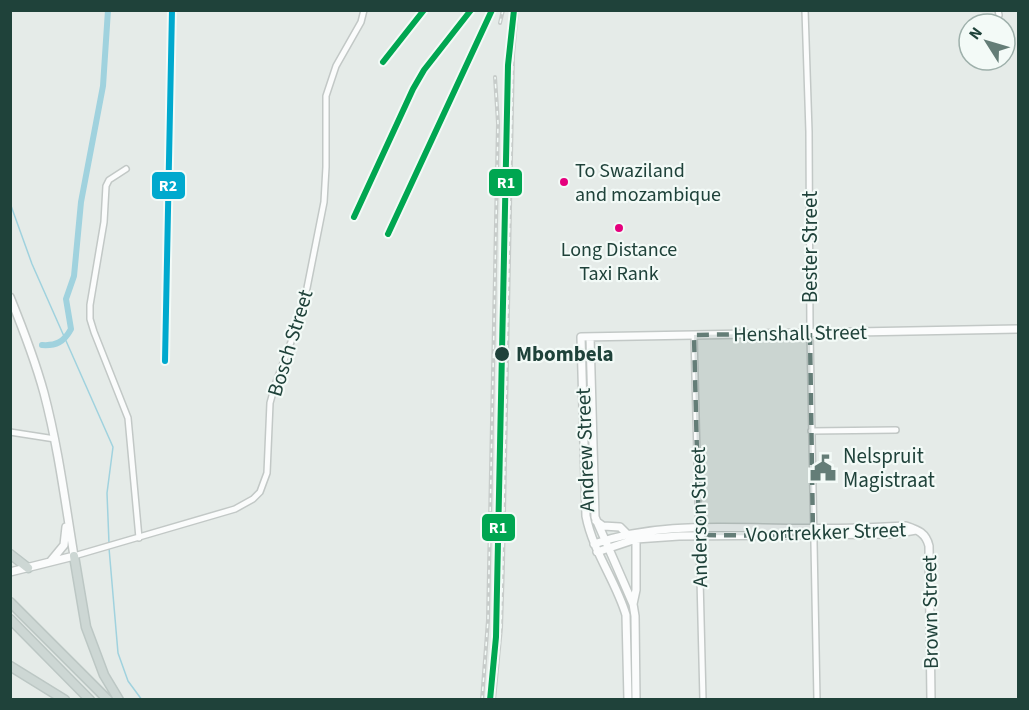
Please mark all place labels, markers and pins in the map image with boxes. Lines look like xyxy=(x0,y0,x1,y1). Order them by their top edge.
place label: To Swaziland and mozambique xyxy=(575,157,721,209)
marker: To Swaziland and mozambique xyxy=(558,176,570,188)
marker: Long Distance Taxi Rank xyxy=(613,222,625,234)
place label: Long Distance Taxi Rank xyxy=(561,236,677,288)
place label: Mbombela xyxy=(516,339,614,369)
marker: Mbombela xyxy=(493,345,511,363)
place label: Nelspruit Magistraat xyxy=(843,441,935,495)
public building icon: Nelspruit Magistraat xyxy=(808,453,838,483)

